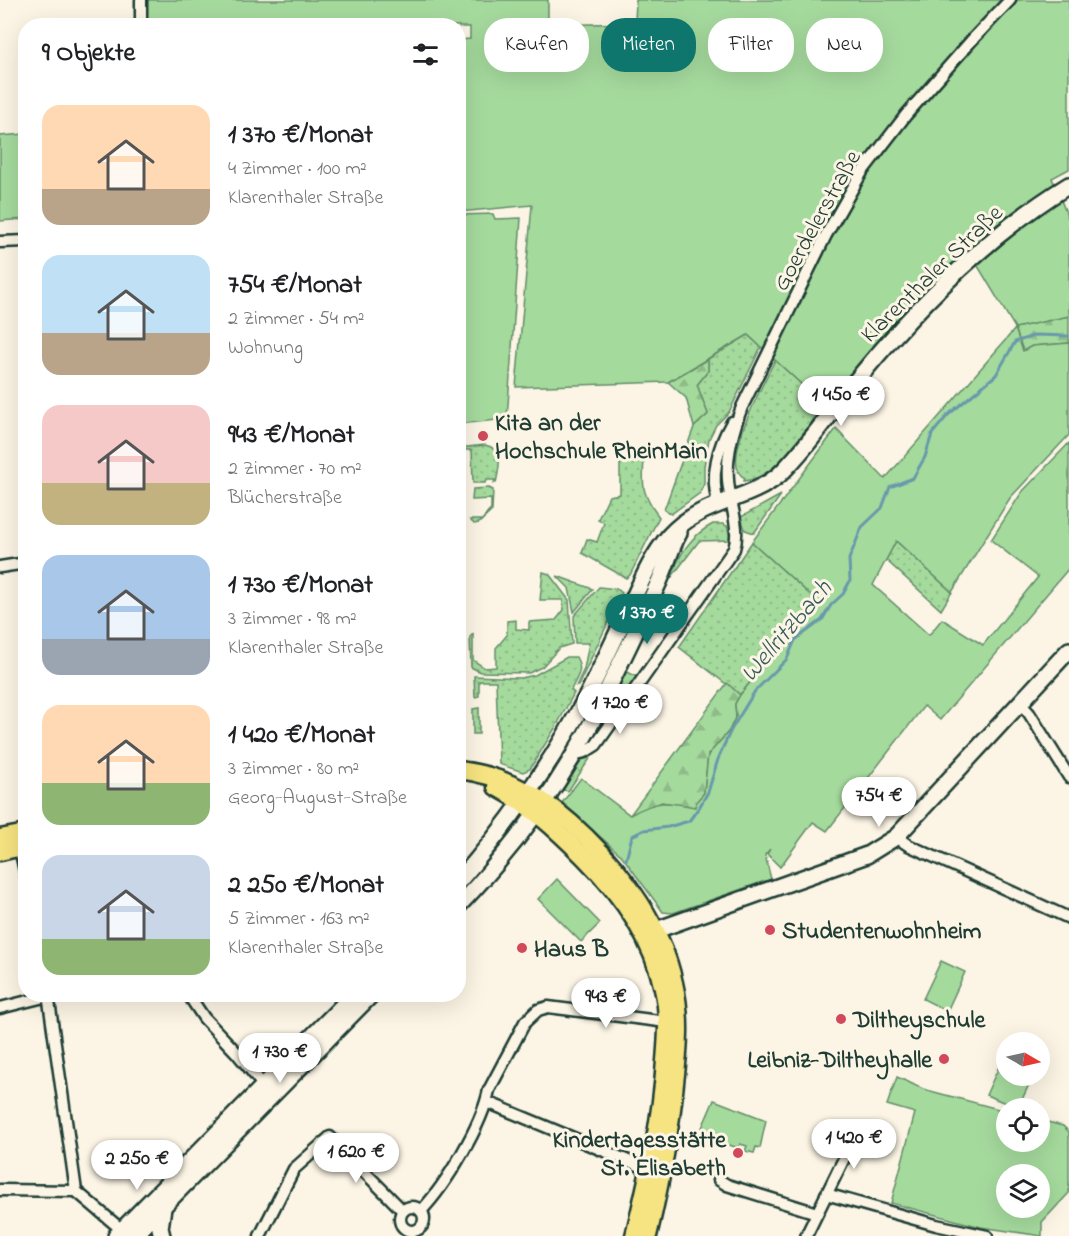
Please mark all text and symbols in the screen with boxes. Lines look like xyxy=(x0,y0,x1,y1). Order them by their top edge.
chip: Kaufen xyxy=(484,18,589,72)
chip: Mieten xyxy=(601,18,696,72)
chip: Filter xyxy=(708,18,794,72)
chip: Neu xyxy=(806,18,883,72)
text: 9 Objekte xyxy=(42,35,135,73)
icon: filters xyxy=(409,38,442,71)
text: 1 370 €/Monat xyxy=(228,117,373,155)
icon: home xyxy=(90,129,162,201)
street label: Goerdelerstraße xyxy=(765,144,871,298)
text: 4 Zimmer · 100 m² xyxy=(228,155,367,184)
text: Klarenthaler Straße xyxy=(228,184,383,213)
street label: Klarenthaler Straße xyxy=(854,197,1012,352)
text: 754 €/Monat xyxy=(228,267,362,305)
icon: home xyxy=(90,279,162,351)
text: 2 Zimmer · 54 m² xyxy=(228,305,365,334)
text: Wohnung xyxy=(228,334,303,363)
pin: 1 450 € xyxy=(786,376,896,427)
text: 1 450 € xyxy=(812,381,870,410)
place label: Kita an der Hochschule RheinMain xyxy=(495,407,708,470)
text: 943 €/Monat xyxy=(228,417,355,455)
icon: home xyxy=(90,429,162,501)
marker: Kita an der Hochschule RheinMain xyxy=(476,429,490,443)
text: 2 Zimmer · 70 m² xyxy=(228,455,362,484)
text: Blücherstraße xyxy=(228,484,342,513)
text: 1 730 €/Monat xyxy=(228,567,373,605)
water label: Wellritzbach xyxy=(732,572,843,691)
icon: home xyxy=(90,579,162,651)
pin: 1 370 € xyxy=(592,594,702,645)
text: 1 370 € xyxy=(619,599,675,628)
text: 3 Zimmer · 98 m² xyxy=(228,605,357,634)
text: Klarenthaler Straße xyxy=(228,634,383,663)
pin: 1 720 € xyxy=(565,684,675,735)
text: 1 720 € xyxy=(591,689,649,718)
text: 1 420 €/Monat xyxy=(228,717,375,755)
icon: home xyxy=(90,729,162,801)
text: 3 Zimmer · 80 m² xyxy=(228,755,359,784)
pin: 754 € xyxy=(837,777,921,828)
text: 754 € xyxy=(856,782,902,811)
text: Georg-August-Straße xyxy=(228,784,407,813)
text: 2 250 €/Monat xyxy=(228,867,384,905)
icon: home xyxy=(90,879,162,951)
text: 5 Zimmer · 163 m² xyxy=(228,905,370,934)
place label: Studentenwohnheim xyxy=(782,915,982,950)
marker: Studentenwohnheim xyxy=(763,923,777,937)
place label: Haus B xyxy=(534,933,609,968)
text: Klarenthaler Straße xyxy=(228,934,383,963)
marker: Haus B xyxy=(515,941,529,955)
pin: 943 € xyxy=(564,978,648,1029)
text: 943 € xyxy=(585,983,627,1012)
place label: Diltheyschule xyxy=(852,1004,986,1040)
marker: Diltheyschule xyxy=(834,1012,848,1026)
north arrow xyxy=(996,1032,1050,1086)
map controls xyxy=(996,1032,1050,1218)
pin: 1 730 € xyxy=(225,1033,335,1084)
text: 1 730 € xyxy=(252,1038,308,1067)
place label: Leibniz-Diltheyhalle xyxy=(747,1044,933,1080)
marker: Leibniz-Diltheyhalle xyxy=(937,1052,951,1066)
button: locate xyxy=(996,1098,1050,1152)
pin: 1 420 € xyxy=(799,1119,909,1170)
place label: Kindertagesstätte St. Elisabeth xyxy=(552,1124,727,1187)
text: 1 420 € xyxy=(825,1124,883,1153)
pin: 1 620 € xyxy=(301,1133,411,1184)
text: 1 620 € xyxy=(327,1138,385,1167)
pin: 2 250 € xyxy=(82,1140,192,1191)
text: 2 250 € xyxy=(105,1145,169,1174)
marker: Kindertagesstätte St. Elisabeth xyxy=(731,1146,745,1160)
button: layers xyxy=(996,1164,1050,1218)

